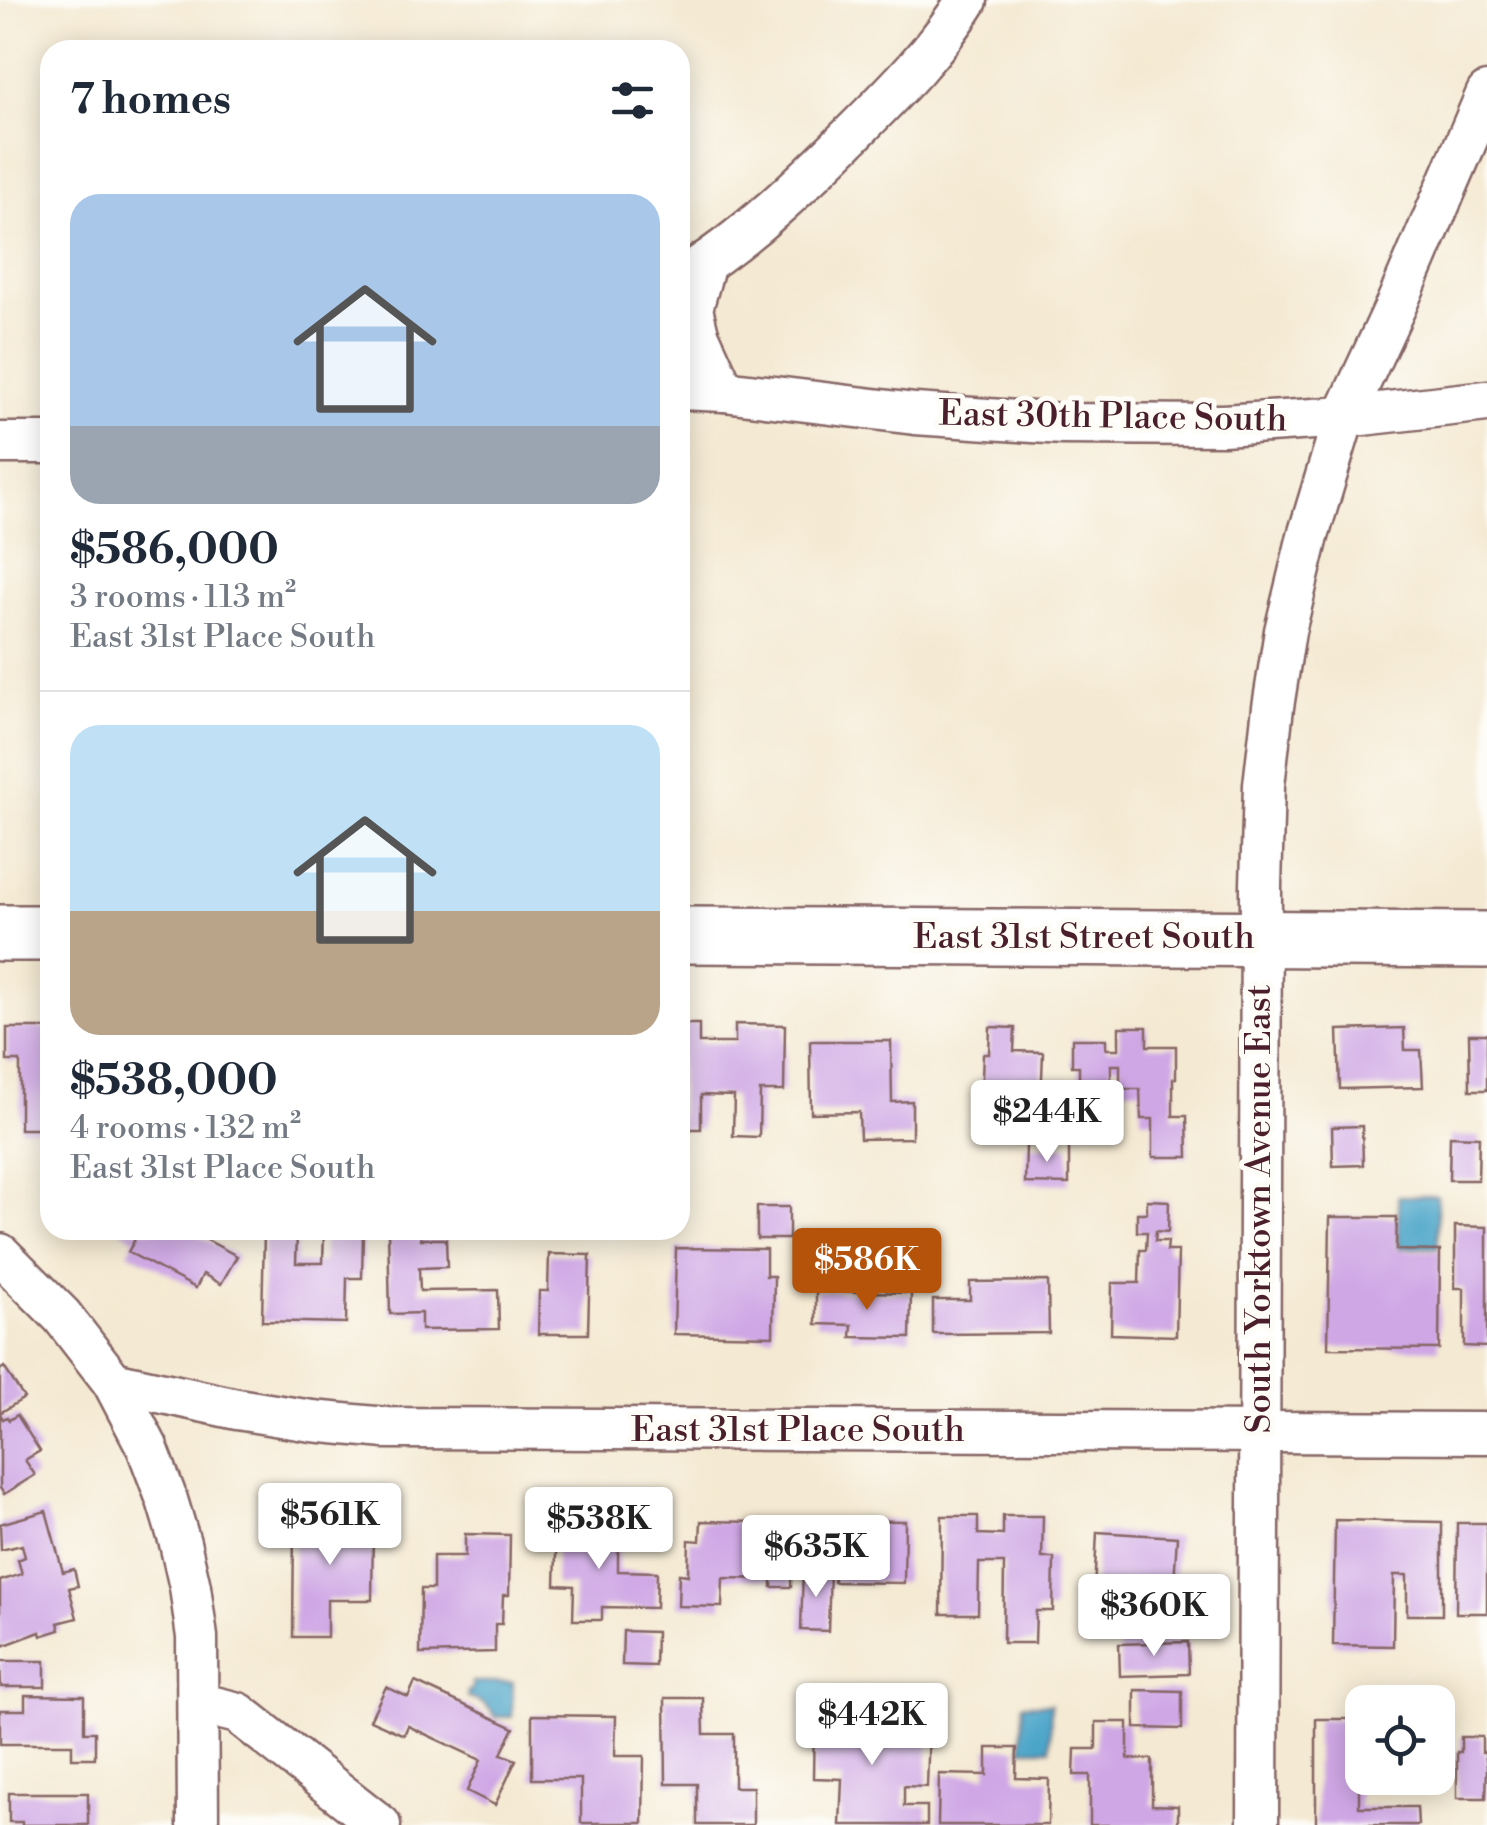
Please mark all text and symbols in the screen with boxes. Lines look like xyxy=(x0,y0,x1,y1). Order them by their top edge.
icon: filters xyxy=(605,73,660,128)
text: 7 homes xyxy=(70,74,231,127)
icon: home xyxy=(275,259,455,439)
street label: East 30th Place South xyxy=(938,392,1288,442)
text: $586,000 xyxy=(70,524,279,577)
text: 3 rooms · 113 m² xyxy=(70,577,296,617)
text: East 31st Place South xyxy=(70,617,375,657)
icon: home xyxy=(275,790,455,970)
street label: East 31st Street South xyxy=(913,916,1255,959)
street label: South Yorktown Avenue East xyxy=(1238,984,1281,1434)
text: $538,000 xyxy=(70,1055,278,1108)
pin: $244K xyxy=(977,1080,1117,1165)
text: $244K xyxy=(993,1092,1101,1132)
text: 4 rooms · 132 m² xyxy=(70,1108,301,1148)
text: East 31st Place South xyxy=(70,1148,375,1188)
pin: $586K xyxy=(797,1228,937,1313)
text: $586K xyxy=(814,1240,920,1280)
street label: East 31st Place South xyxy=(631,1409,965,1452)
pin: $561K xyxy=(260,1483,400,1568)
pin: $538K xyxy=(529,1487,669,1572)
text: $561K xyxy=(280,1495,380,1535)
text: $538K xyxy=(547,1499,651,1539)
pin: $635K xyxy=(746,1515,886,1600)
text: $635K xyxy=(764,1527,868,1567)
pin: $360K xyxy=(1084,1574,1224,1659)
text: $360K xyxy=(1100,1586,1208,1626)
pin: $442K xyxy=(802,1683,942,1768)
map controls xyxy=(1345,1685,1455,1795)
button: locate xyxy=(1345,1685,1455,1795)
text: $442K xyxy=(818,1695,926,1735)

